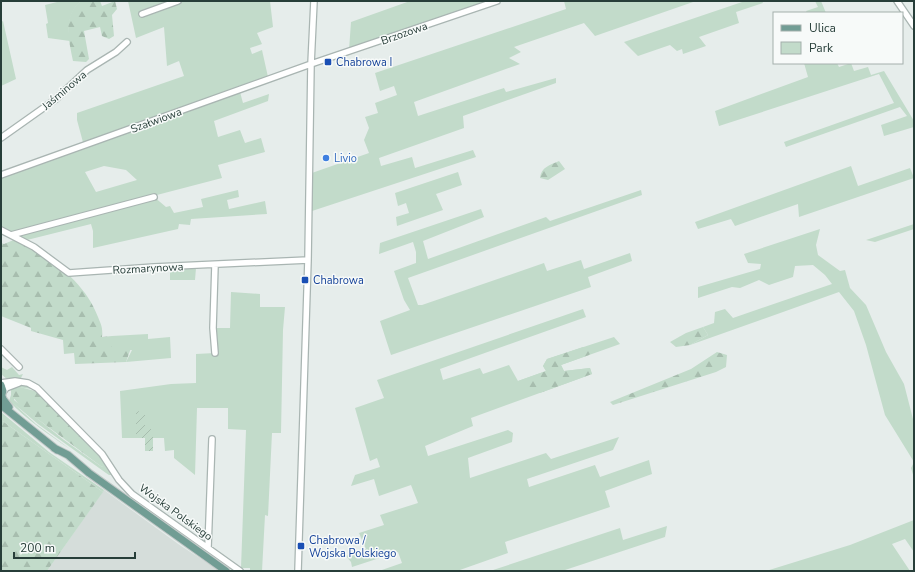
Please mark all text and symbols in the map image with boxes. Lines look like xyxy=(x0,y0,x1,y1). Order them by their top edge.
legend xyxy=(773,12,903,64)
street label: Brzozowa xyxy=(379,18,430,48)
text: Ulica xyxy=(809,20,836,36)
text: Park xyxy=(809,40,834,56)
place label: Chabrowa I xyxy=(336,55,392,70)
marker: Chabrowa I xyxy=(323,57,333,67)
street label: Jaśminowa xyxy=(38,67,90,114)
street label: Szałwiowa xyxy=(128,104,184,137)
place label: Livio xyxy=(334,151,357,166)
marker: Livio xyxy=(321,153,331,163)
street label: Rozmarynowa xyxy=(112,259,184,278)
place label: Chabrowa xyxy=(313,273,364,288)
marker: Chabrowa xyxy=(300,275,310,285)
street label: Wojska Polskiego xyxy=(136,481,215,544)
place label: Chabrowa / Wojska Polskiego xyxy=(309,533,396,561)
scale bar xyxy=(14,534,135,560)
text: 200 m xyxy=(20,540,55,556)
marker: Chabrowa / Wojska Polskiego xyxy=(296,541,306,551)

